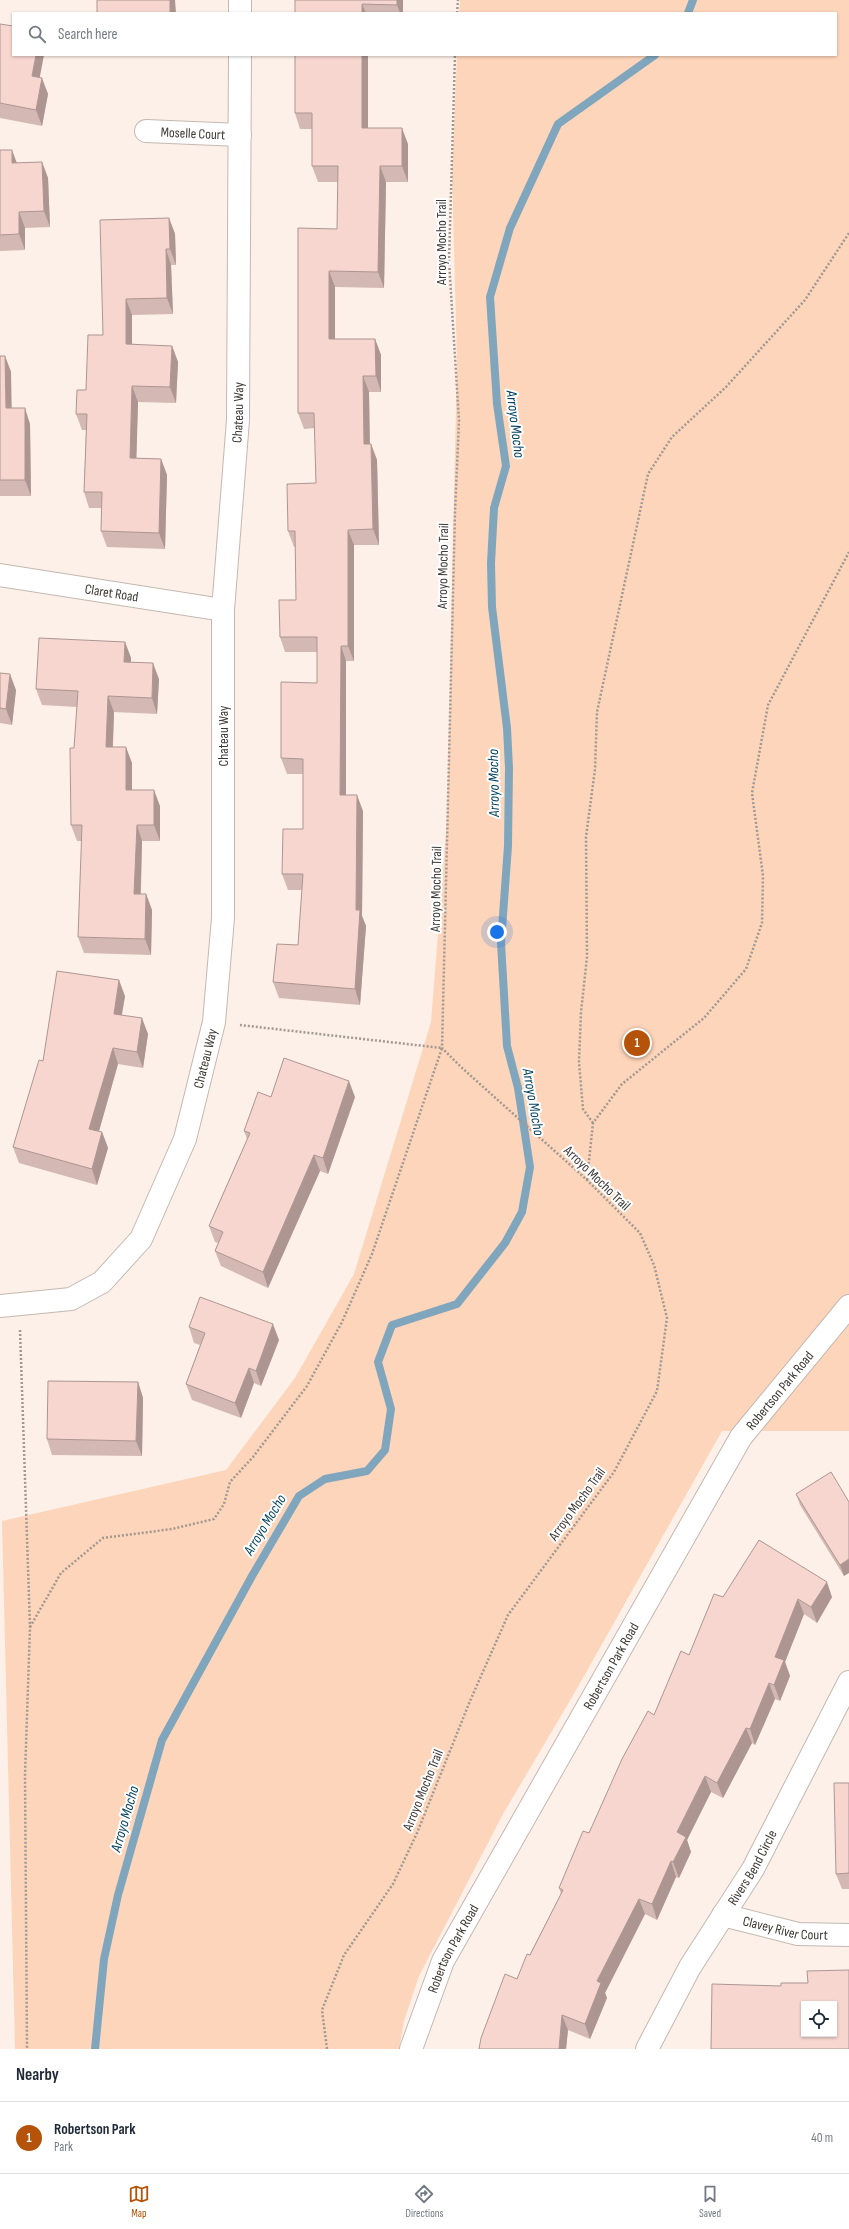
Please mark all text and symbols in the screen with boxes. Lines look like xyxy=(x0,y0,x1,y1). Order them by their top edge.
search box xyxy=(12,12,837,56)
icon: search xyxy=(26,23,48,45)
text: Search here xyxy=(58,25,118,44)
street label: Moselle Court xyxy=(160,123,226,143)
street label: Arroyo Mocho Trail xyxy=(433,199,450,286)
street label: Chateau Way xyxy=(228,381,247,444)
water label: Arroyo Mocho xyxy=(501,388,529,459)
street label: Arroyo Mocho Trail xyxy=(434,523,452,610)
street label: Claret Road xyxy=(84,580,140,605)
street label: Chateau Way xyxy=(215,705,232,766)
water label: Arroyo Mocho xyxy=(484,749,504,818)
street label: Arroyo Mocho Trail xyxy=(427,846,445,933)
your location xyxy=(487,922,507,942)
street label: Chateau Way xyxy=(189,1026,221,1090)
pin: 1 xyxy=(624,1028,650,1058)
water label: Arroyo Mocho xyxy=(518,1066,548,1137)
street label: Arroyo Mocho Trail xyxy=(559,1141,634,1214)
street label: Robertson Park Road xyxy=(742,1347,817,1433)
street label: Arroyo Mocho Trail xyxy=(544,1464,609,1545)
water label: Arroyo Mocho xyxy=(239,1491,291,1560)
street label: Robertson Park Road xyxy=(579,1619,642,1712)
street label: Arroyo Mocho Trail xyxy=(399,1747,447,1834)
water label: Arroyo Mocho xyxy=(106,1784,143,1855)
street label: Rivers Bend Circle xyxy=(724,1827,780,1908)
street label: Robertson Park Road xyxy=(424,1901,482,1995)
street label: Clavey River Court xyxy=(741,1912,828,1943)
map controls xyxy=(801,2001,837,2037)
button: locate xyxy=(801,2001,837,2037)
text: Nearby xyxy=(16,2065,59,2085)
text: Robertson Park xyxy=(54,2120,136,2139)
text: 1 xyxy=(26,2130,32,2146)
text: 40 m xyxy=(811,2130,833,2146)
text: Park xyxy=(54,2139,73,2155)
tab: Map xyxy=(128,2183,150,2220)
tab: Directions xyxy=(406,2183,443,2220)
tab: Saved xyxy=(699,2183,721,2220)

